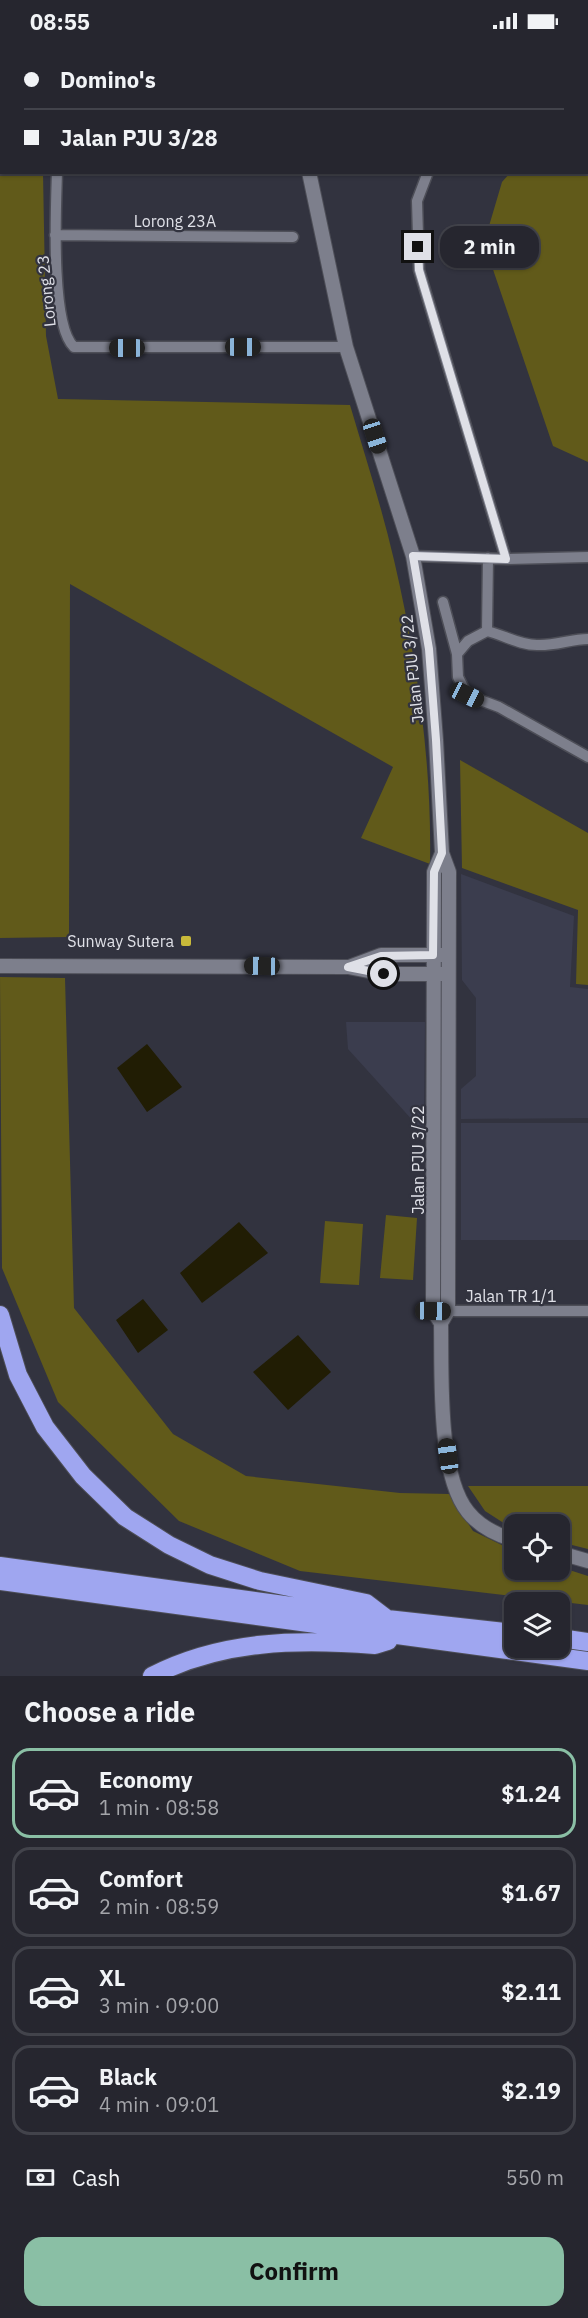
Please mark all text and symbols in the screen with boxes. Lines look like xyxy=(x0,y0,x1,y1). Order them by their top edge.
text: 08:55 xyxy=(30,7,90,36)
text: Domino's xyxy=(60,65,156,94)
text: Jalan PJU 3/28 xyxy=(60,123,218,152)
street label: Lorong 23A xyxy=(134,211,216,231)
callout: 2 min xyxy=(439,226,538,268)
route end xyxy=(404,233,431,260)
text: 2 min xyxy=(463,233,516,260)
street label: Lorong 23 xyxy=(32,254,60,328)
car xyxy=(225,338,261,356)
car xyxy=(109,339,145,357)
car xyxy=(361,416,389,456)
street label: Jalan PJU 3/22 xyxy=(396,614,428,724)
car xyxy=(447,679,487,711)
place label: Sunway Sutera xyxy=(67,931,174,951)
marker: Sunway Sutera xyxy=(179,934,193,948)
car xyxy=(244,957,280,975)
route start xyxy=(370,960,397,987)
street label: Jalan PJU 3/22 xyxy=(408,1105,428,1215)
street label: Jalan TR 1/1 xyxy=(466,1286,556,1306)
car xyxy=(415,1302,451,1320)
car xyxy=(437,1437,459,1475)
map controls xyxy=(504,1514,570,1658)
button: locate xyxy=(504,1514,570,1580)
button: layers xyxy=(504,1592,570,1658)
text: Choose a ride xyxy=(24,1694,195,1729)
text: Economy xyxy=(99,1765,193,1794)
icon: car xyxy=(27,1766,81,1820)
text: $1.24 xyxy=(501,1779,561,1808)
text: 1 min · 08:58 xyxy=(99,1794,219,1821)
text: Comfort xyxy=(99,1864,183,1893)
icon: car xyxy=(27,1865,81,1919)
text: $1.67 xyxy=(501,1878,561,1907)
text: 2 min · 08:59 xyxy=(99,1893,219,1920)
text: XL xyxy=(99,1963,125,1992)
icon: car xyxy=(27,1964,81,2018)
text: $2.11 xyxy=(501,1977,561,2006)
text: 3 min · 09:00 xyxy=(99,1992,219,2019)
text: Black xyxy=(99,2062,157,2091)
icon: car xyxy=(27,2063,81,2117)
text: $2.19 xyxy=(501,2076,561,2105)
text: 4 min · 09:01 xyxy=(99,2091,219,2118)
icon: cash xyxy=(24,2161,57,2194)
text: Cash xyxy=(72,2163,121,2192)
text: 550 m xyxy=(506,2164,564,2191)
button: Confirm xyxy=(24,2237,564,2306)

